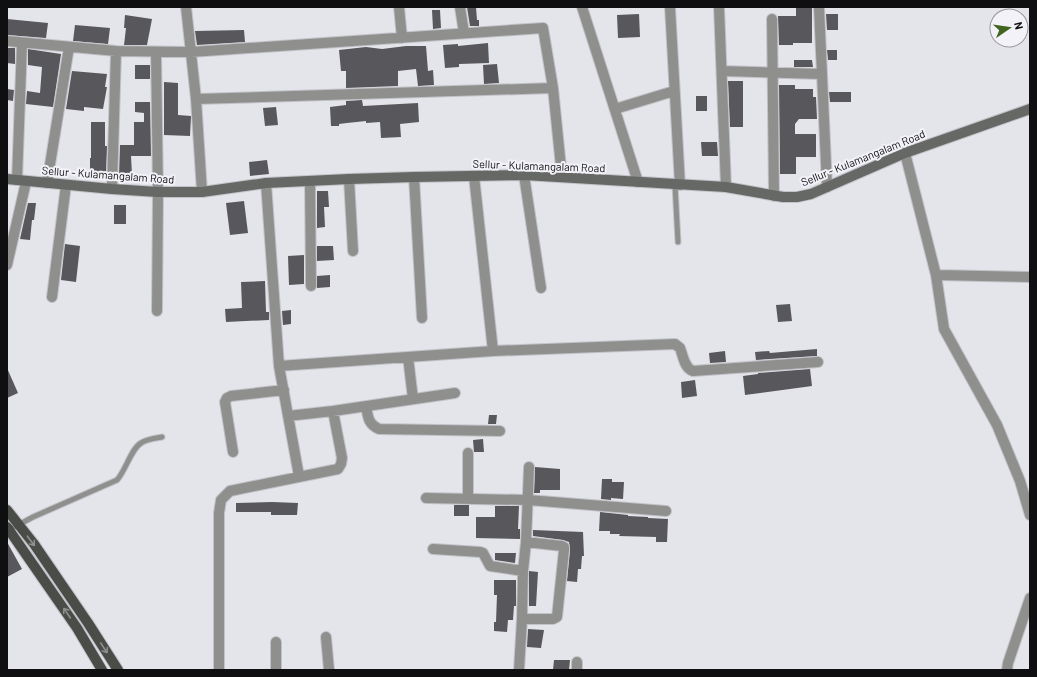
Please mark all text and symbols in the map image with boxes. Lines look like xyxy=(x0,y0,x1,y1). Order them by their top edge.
north arrow xyxy=(989,8,1029,48)
text: N xyxy=(1012,21,1026,31)
street label: Sellur - Kulamangalam Road xyxy=(799,127,927,188)
street label: Sellur - Kulamangalam Road xyxy=(472,157,606,174)
street label: Sellur - Kulamangalam Road xyxy=(41,163,175,186)
one-way arrow xyxy=(27,535,35,546)
one-way arrow xyxy=(63,608,71,619)
one-way arrow xyxy=(100,642,108,653)

